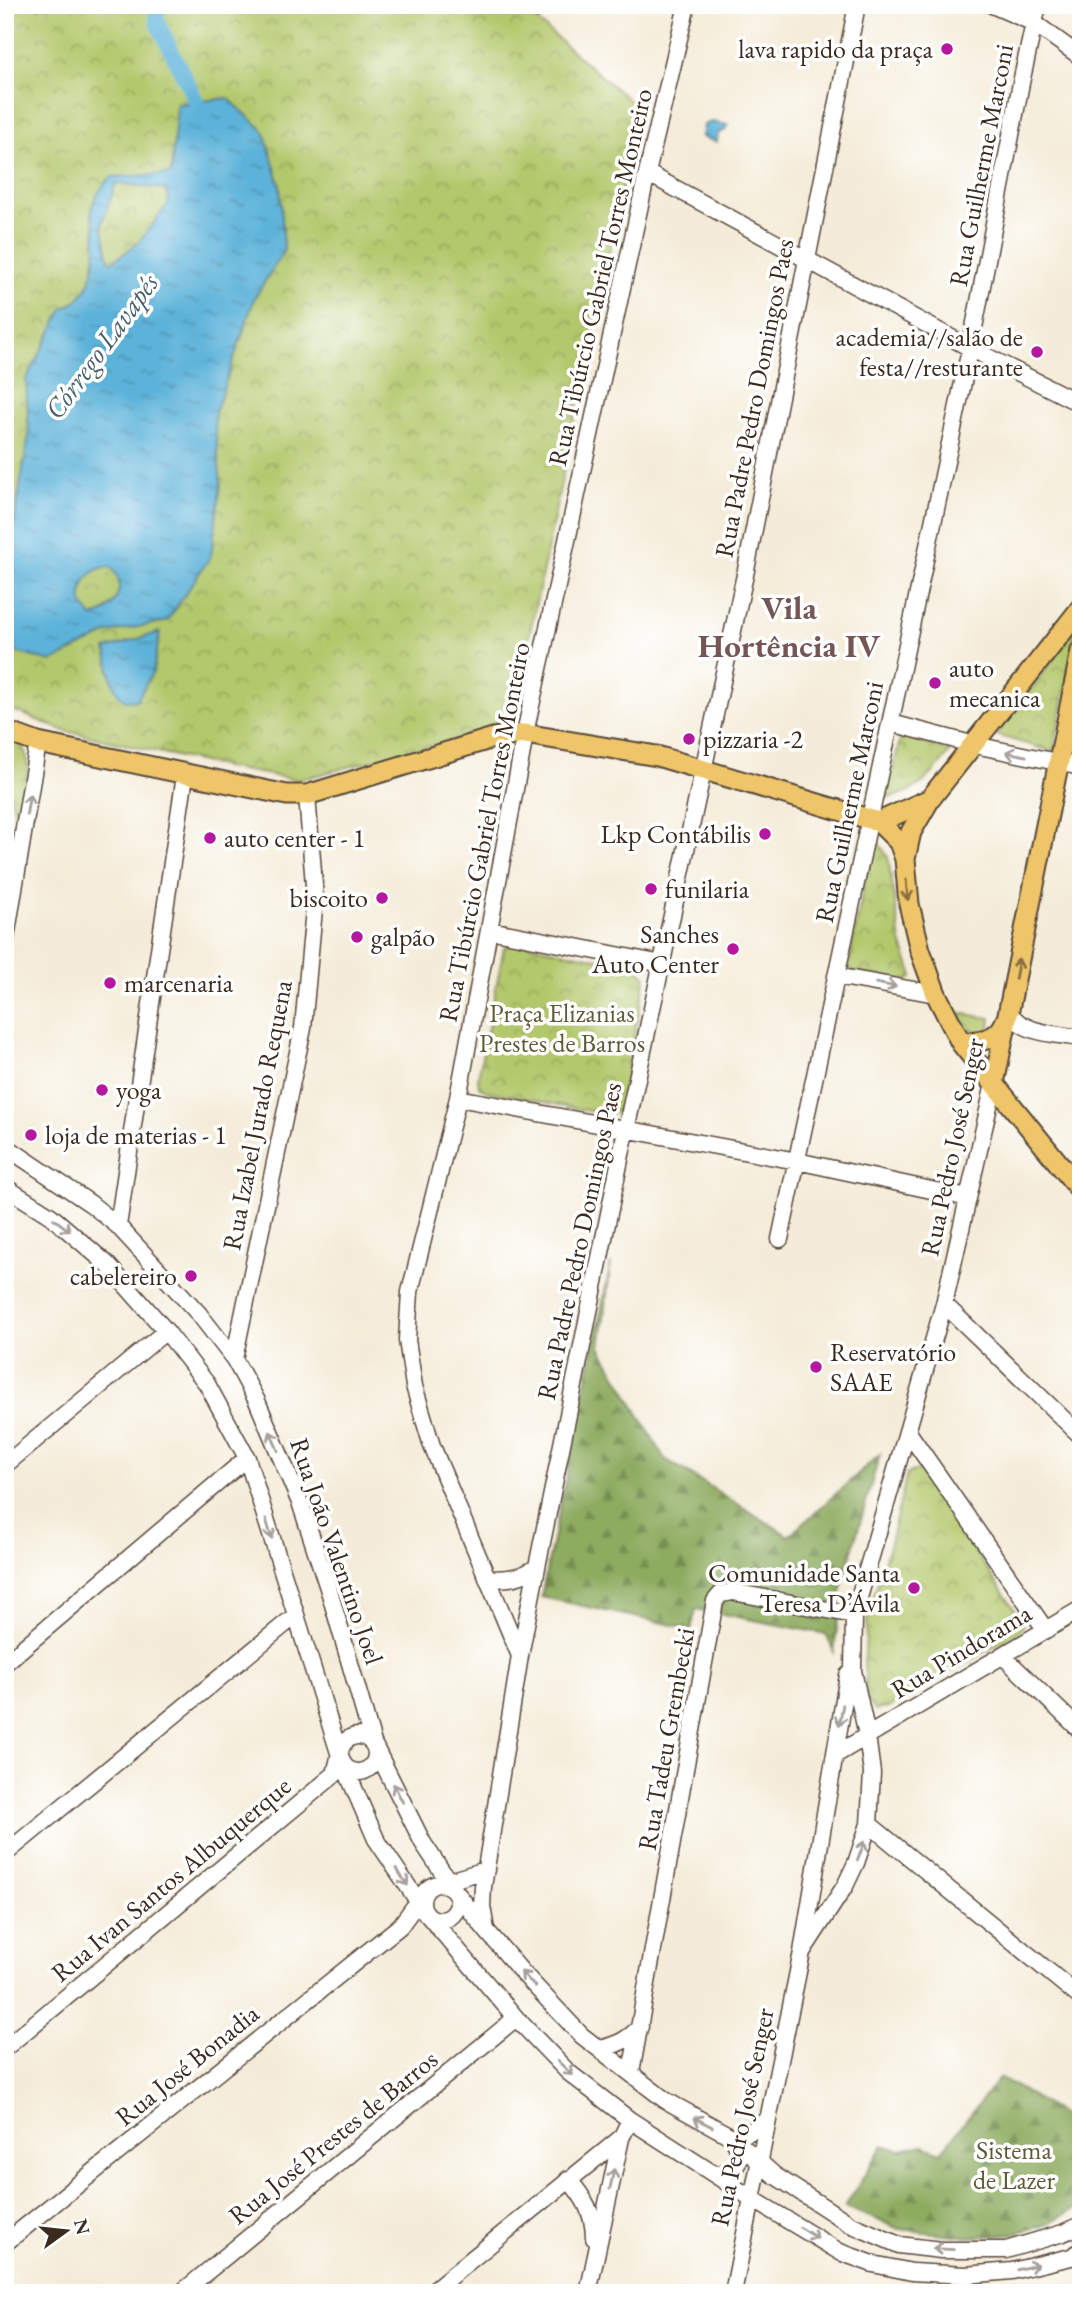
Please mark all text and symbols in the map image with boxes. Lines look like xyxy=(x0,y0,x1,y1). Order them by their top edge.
place label: lava rapido da praça xyxy=(738,32,934,66)
marker: lava rapido da praça xyxy=(939,41,955,57)
street label: Rua Guilherme Marconi xyxy=(941,41,1021,289)
street label: Rua Tibúrcio Gabriel Torres Monteiro xyxy=(540,85,660,469)
street label: Rua Padre Pedro Domingos Paes xyxy=(706,236,802,560)
water label: Córrego Lavapés xyxy=(36,266,166,426)
place label: academia//salão de festa//resturante xyxy=(836,320,1023,384)
marker: academia//salão de festa//resturante xyxy=(1029,344,1045,360)
district label: Vila Hortência IV xyxy=(698,586,881,667)
street label: Rua Tibúrcio Gabriel Torres Monteiro xyxy=(430,639,538,1025)
place label: auto mecanica xyxy=(949,651,1041,715)
marker: auto mecanica xyxy=(927,675,943,691)
street label: Rua Guilherme Marconi xyxy=(807,678,891,926)
place label: pizzaria -2 xyxy=(703,722,804,756)
marker: pizzaria -2 xyxy=(681,731,697,747)
one-way arrow xyxy=(1005,747,1028,761)
one-way arrow xyxy=(22,794,35,817)
place label: Lkp Contábilis xyxy=(601,817,751,851)
place label: auto center - 1 xyxy=(224,821,365,855)
marker: Lkp Contábilis xyxy=(757,826,773,842)
marker: auto center - 1 xyxy=(202,830,218,846)
place label: funilaria xyxy=(665,872,750,906)
one-way arrow xyxy=(901,878,914,900)
place label: biscoito xyxy=(290,881,368,915)
marker: funilaria xyxy=(643,881,659,897)
marker: biscoito xyxy=(374,890,390,906)
place label: Sanches Auto Center xyxy=(591,917,719,981)
place label: galpão xyxy=(371,920,435,954)
marker: galpão xyxy=(349,929,365,945)
marker: Sanches Auto Center xyxy=(725,941,741,957)
one-way arrow xyxy=(1010,958,1024,981)
place label: marcenaria xyxy=(124,966,234,1000)
marker: marcenaria xyxy=(102,975,118,991)
street label: Rua Izabel Jurado Requena xyxy=(214,976,300,1253)
one-way arrow xyxy=(874,979,897,992)
park label: Praça Elizanias Prestes de Barros xyxy=(479,996,645,1060)
street label: Rua Pedro José Senger xyxy=(912,1034,992,1259)
place label: yoga xyxy=(116,1073,162,1107)
street label: Rua Padre Pedro Domingos Paes xyxy=(529,1079,629,1403)
marker: yoga xyxy=(94,1082,110,1098)
place label: loja de materias - 1 xyxy=(45,1118,227,1152)
marker: loja de materias - 1 xyxy=(23,1127,39,1143)
one-way arrow xyxy=(52,1217,71,1232)
place label: cabelereiro xyxy=(70,1259,177,1293)
marker: cabelereiro xyxy=(183,1268,199,1284)
place label: Reservatório SAAE xyxy=(830,1335,956,1399)
marker: Reservatório SAAE xyxy=(808,1359,824,1375)
one-way arrow xyxy=(267,1430,280,1452)
street label: Rua João Valentino Joel xyxy=(282,1433,392,1669)
one-way arrow xyxy=(263,1518,276,1540)
place label: Comunidade Santa Teresa D’Ávila xyxy=(708,1556,901,1620)
marker: Comunidade Santa Teresa D’Ávila xyxy=(906,1580,922,1596)
street label: Rua Pindorama xyxy=(885,1595,1038,1706)
street label: Rua Tadeu Grembecki xyxy=(630,1625,702,1853)
one-way arrow xyxy=(834,1703,847,1726)
street label: Rua Ivan Santos Albuquerque xyxy=(44,1769,298,1989)
one-way arrow xyxy=(390,1783,404,1804)
one-way arrow xyxy=(856,1841,868,1863)
one-way arrow xyxy=(395,1867,409,1887)
one-way arrow xyxy=(520,1970,536,1988)
street label: Rua José Bonadia xyxy=(108,1996,266,2133)
street label: Rua Pedro José Senger xyxy=(702,2004,782,2229)
street label: Rua José Prestes de Barros xyxy=(221,2042,445,2232)
one-way arrow xyxy=(557,2060,574,2077)
one-way arrow xyxy=(693,2114,714,2128)
park label: Sistema de Lazer xyxy=(973,2133,1055,2197)
one-way arrow xyxy=(606,2168,619,2191)
north arrow xyxy=(32,2196,102,2266)
text: N xyxy=(68,2216,96,2238)
one-way arrow xyxy=(799,2227,819,2241)
one-way arrow xyxy=(932,2243,955,2256)
one-way arrow xyxy=(1016,2260,1039,2273)

